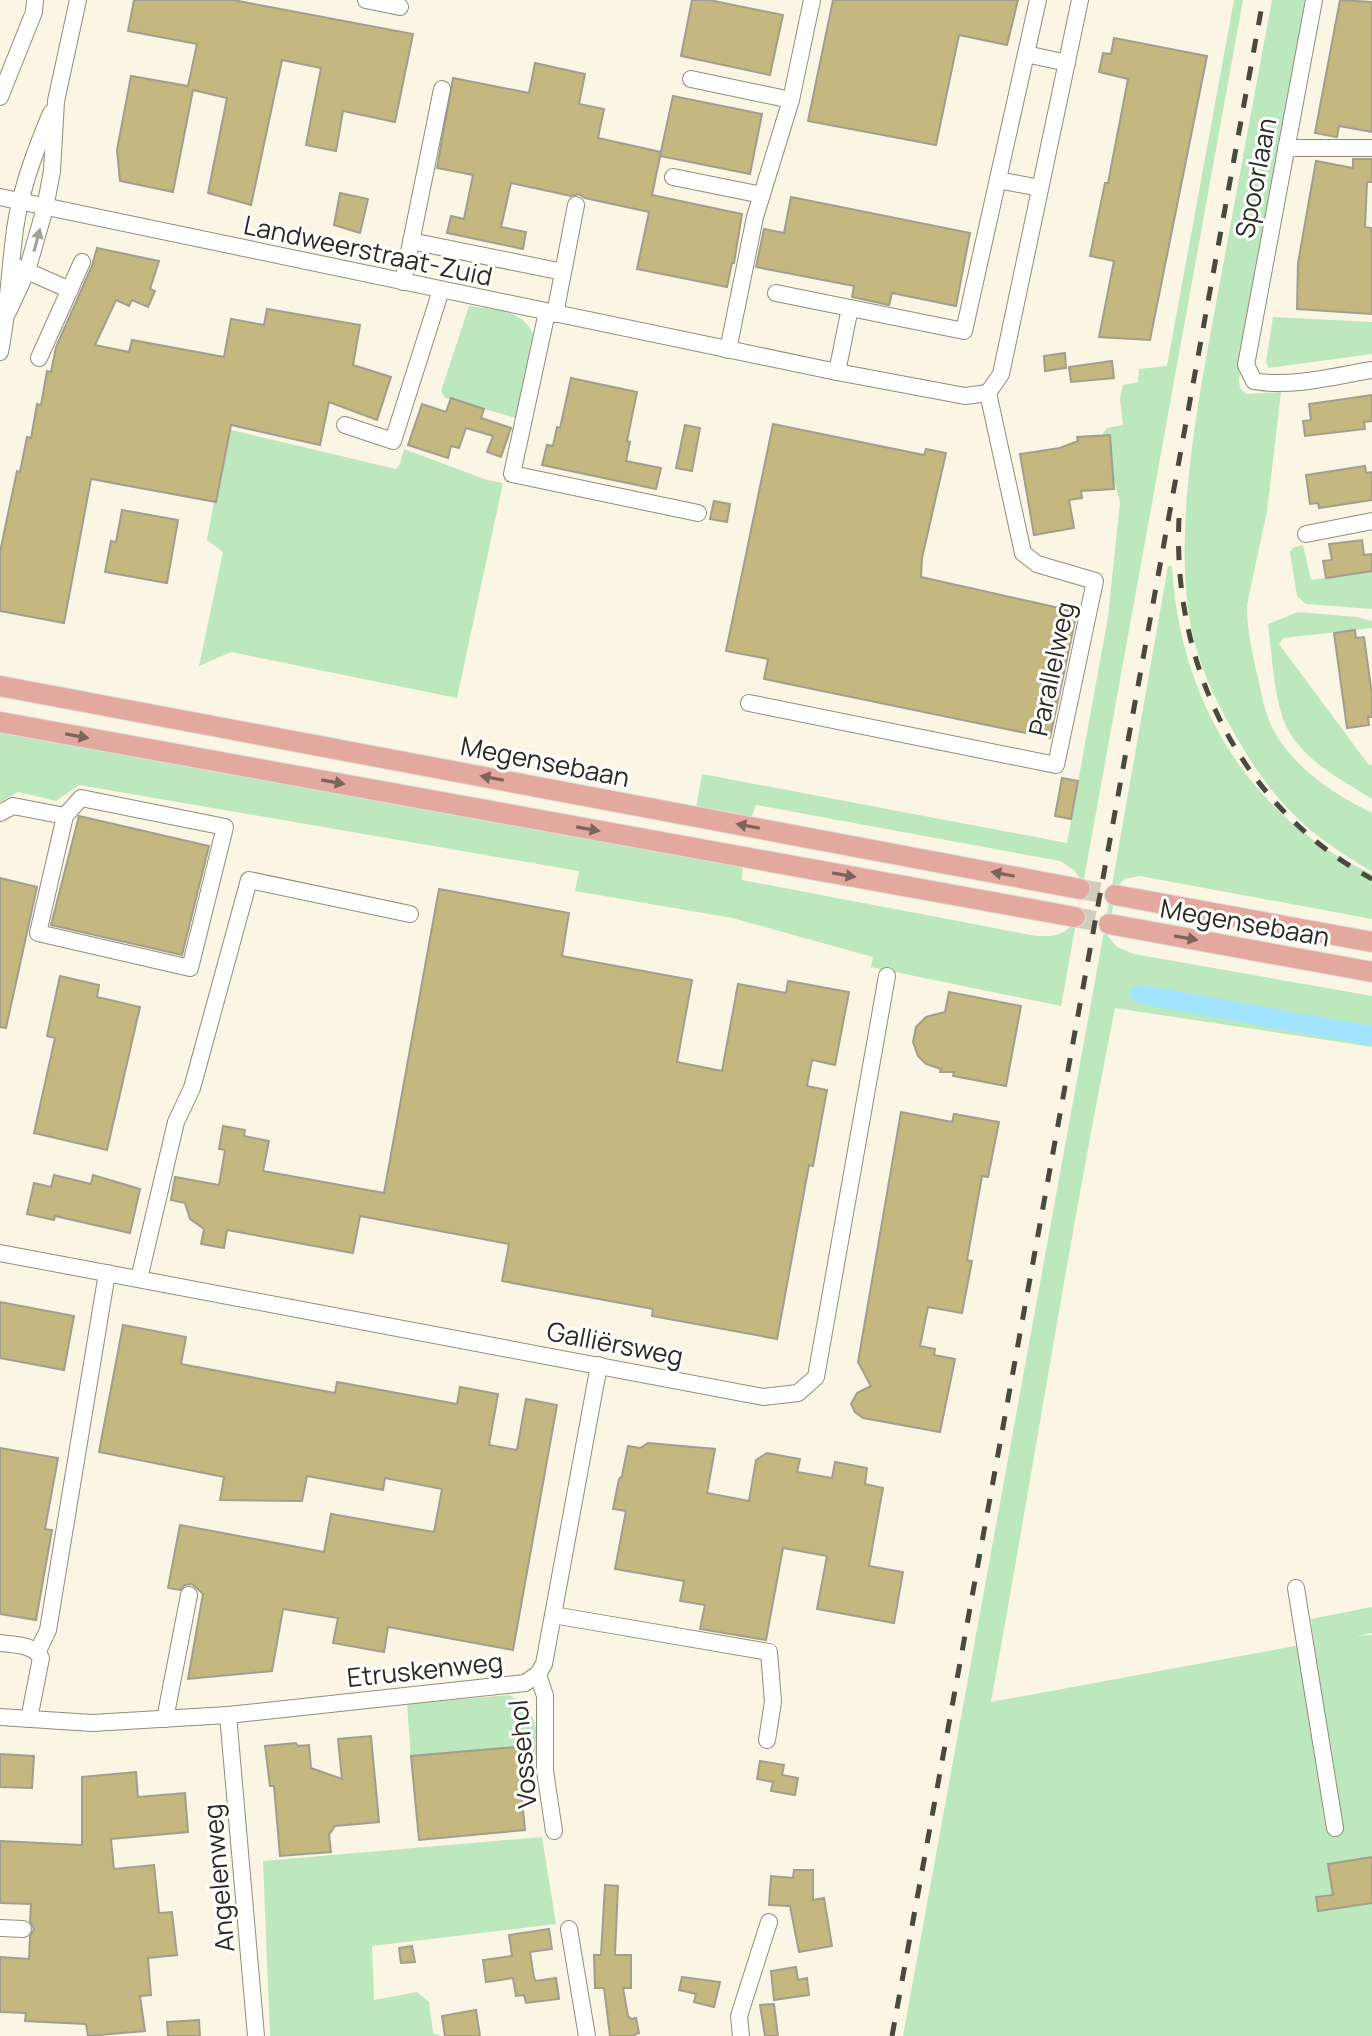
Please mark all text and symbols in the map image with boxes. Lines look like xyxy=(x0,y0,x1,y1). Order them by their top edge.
street label: Spoorlaan xyxy=(1226,115,1284,241)
street label: Landweerstraat-Zuid xyxy=(241,206,496,294)
one-way arrow xyxy=(31,227,43,252)
street label: Parallelweg xyxy=(1019,598,1083,739)
street label: Megensebaan xyxy=(458,727,633,795)
one-way arrow xyxy=(65,730,90,742)
one-way arrow xyxy=(479,772,504,784)
one-way arrow xyxy=(320,777,345,789)
one-way arrow xyxy=(735,820,760,832)
one-way arrow xyxy=(576,823,601,835)
one-way arrow xyxy=(991,868,1016,880)
one-way arrow xyxy=(832,870,857,882)
street label: Megensebaan xyxy=(1158,889,1333,955)
one-way arrow xyxy=(1174,932,1199,945)
street label: Galliërsweg xyxy=(544,1312,686,1374)
street label: Etruskenweg xyxy=(345,1643,505,1695)
street label: Vossehol xyxy=(499,1698,545,1810)
street label: Angelenweg xyxy=(194,1802,242,1954)

